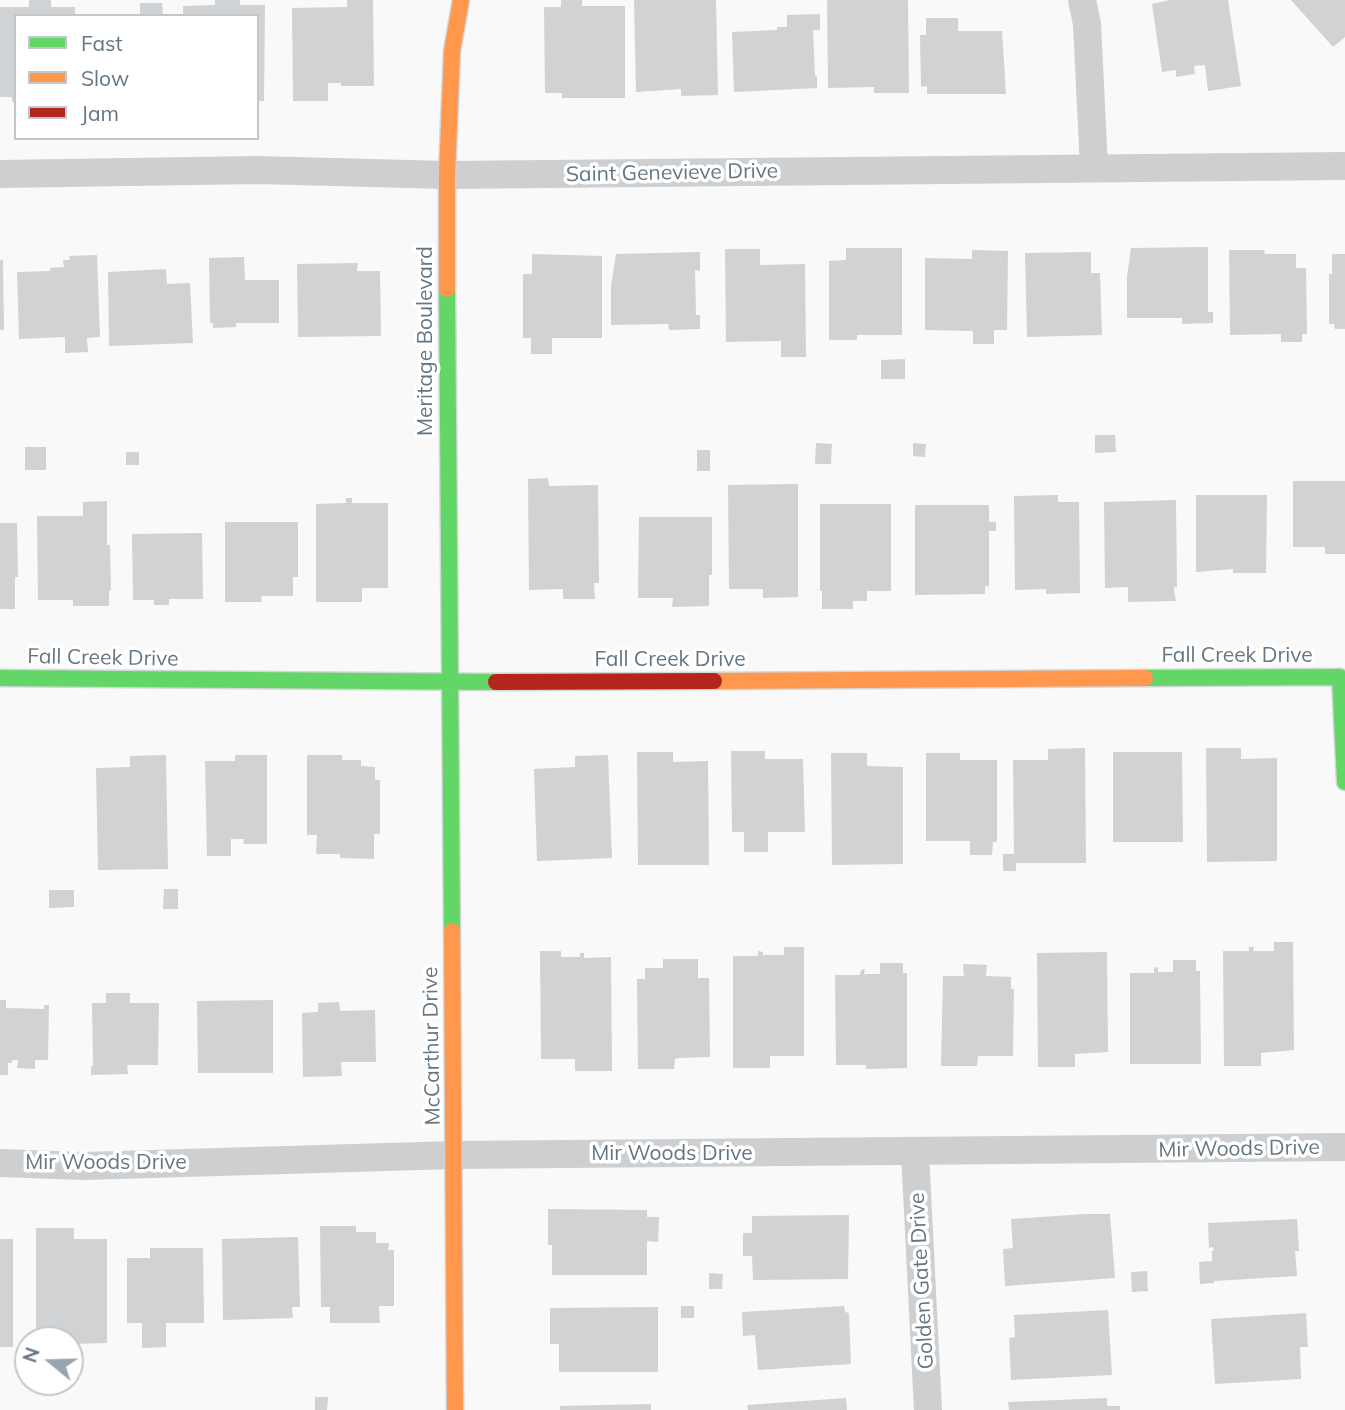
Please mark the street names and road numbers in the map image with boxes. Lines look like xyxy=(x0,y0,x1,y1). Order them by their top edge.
street label: Saint Genevieve Drive xyxy=(566,159,778,187)
street label: Meritage Boulevard xyxy=(413,246,439,436)
street label: Fall Creek Drive xyxy=(1161,643,1313,669)
street label: Fall Creek Drive xyxy=(27,644,179,672)
street label: Fall Creek Drive xyxy=(594,647,746,673)
street label: McCarthur Drive xyxy=(418,966,446,1126)
street label: Mir Woods Drive xyxy=(1158,1135,1320,1163)
street label: Mir Woods Drive xyxy=(591,1141,753,1167)
street label: Mir Woods Drive xyxy=(25,1150,187,1176)
street label: Golden Gate Drive xyxy=(905,1192,939,1370)

